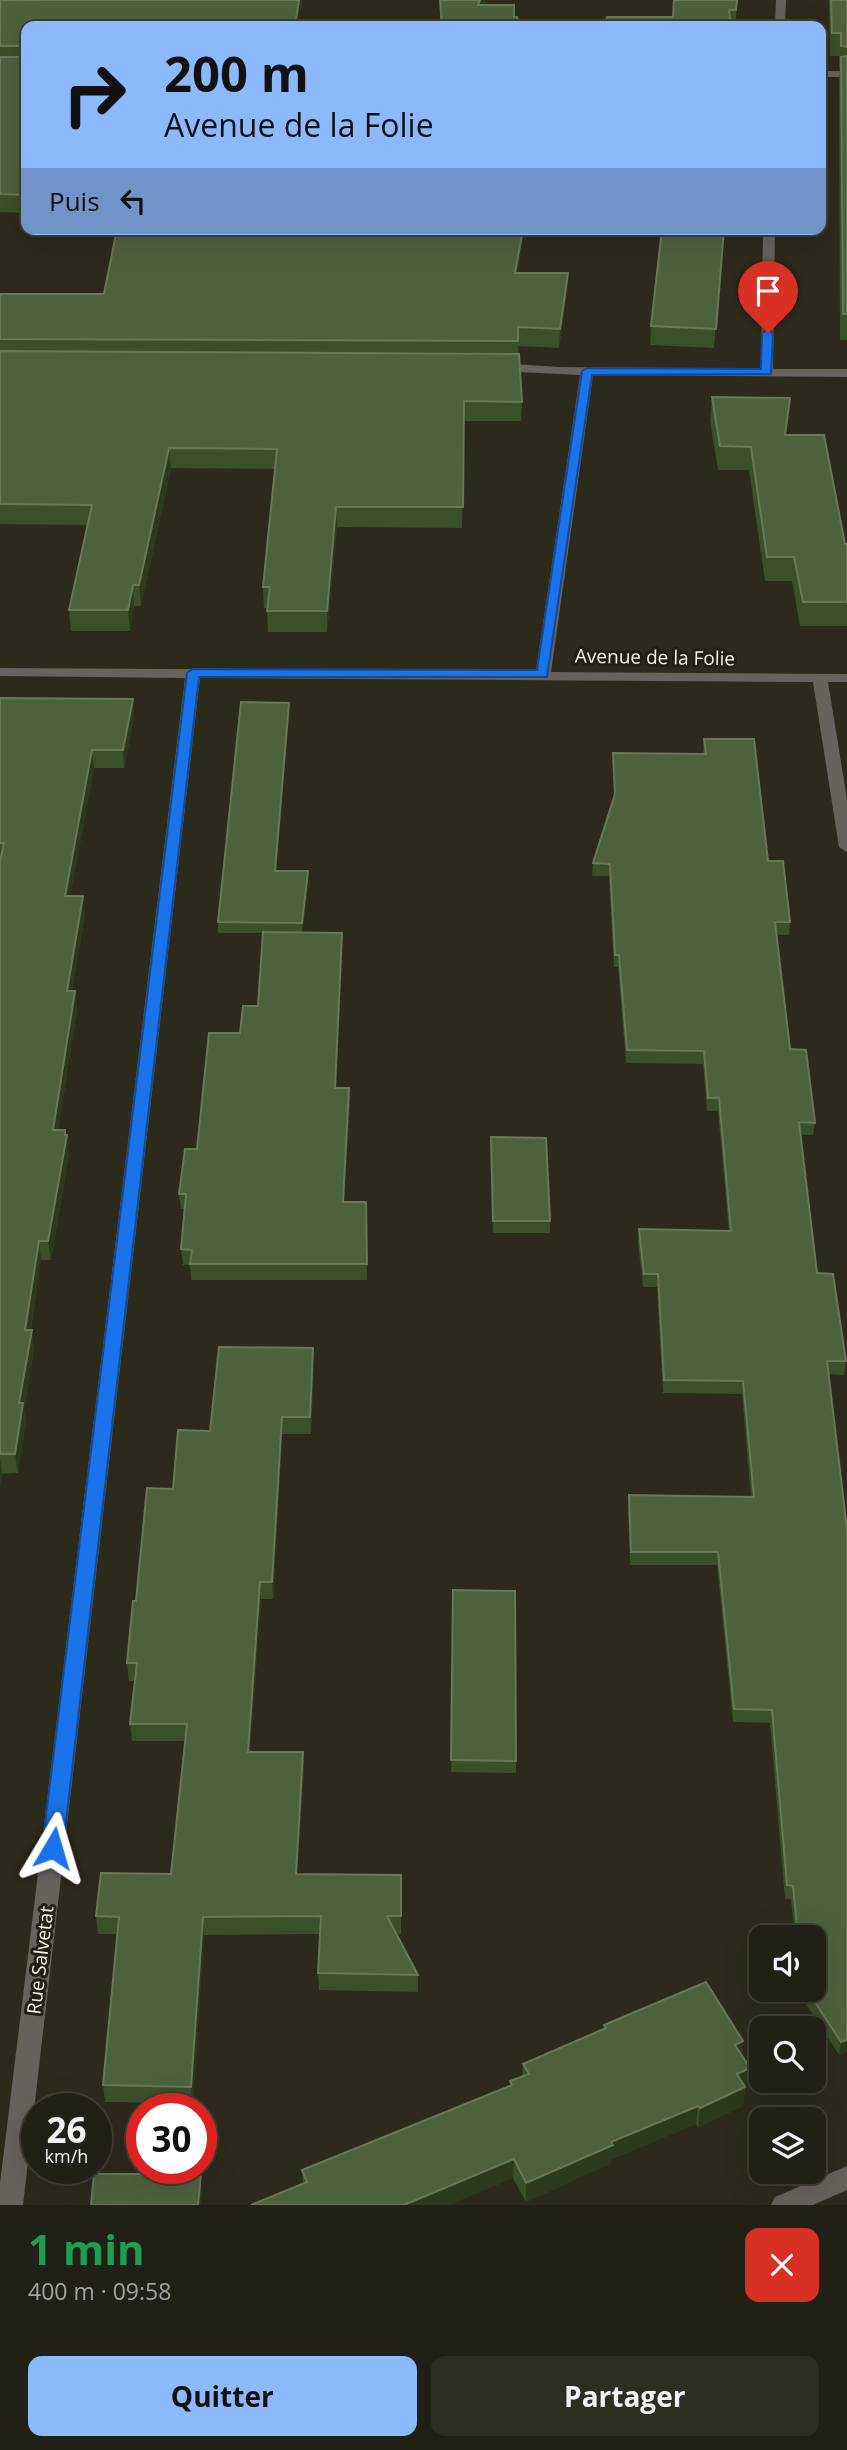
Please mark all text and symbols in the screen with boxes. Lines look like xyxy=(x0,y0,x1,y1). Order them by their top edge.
text: 200 m xyxy=(164,40,309,106)
icon: right xyxy=(49,49,140,140)
text: Avenue de la Folie xyxy=(164,103,434,146)
icon: left xyxy=(114,182,152,220)
text: Puis xyxy=(49,183,100,219)
pin xyxy=(738,261,798,333)
icon: arrive xyxy=(749,272,787,310)
street label: Avenue de la Folie xyxy=(575,643,735,671)
position arrow xyxy=(16,1811,90,1885)
street label: Rue Salvetat xyxy=(20,1904,60,2016)
map controls xyxy=(749,1925,826,2184)
button: sound xyxy=(749,1925,826,2002)
button: search xyxy=(749,2016,826,2093)
speed limit sign: 30 xyxy=(126,2093,217,2184)
text: 26 xyxy=(46,2106,87,2153)
button: layers xyxy=(749,2107,826,2184)
text: km/h xyxy=(45,2144,88,2168)
text: 1 min xyxy=(28,2220,145,2277)
button: close xyxy=(745,2228,819,2302)
text: 400 m · 09:58 xyxy=(28,2275,171,2307)
button: Quitter xyxy=(28,2356,417,2436)
button: Partager xyxy=(431,2356,819,2436)

